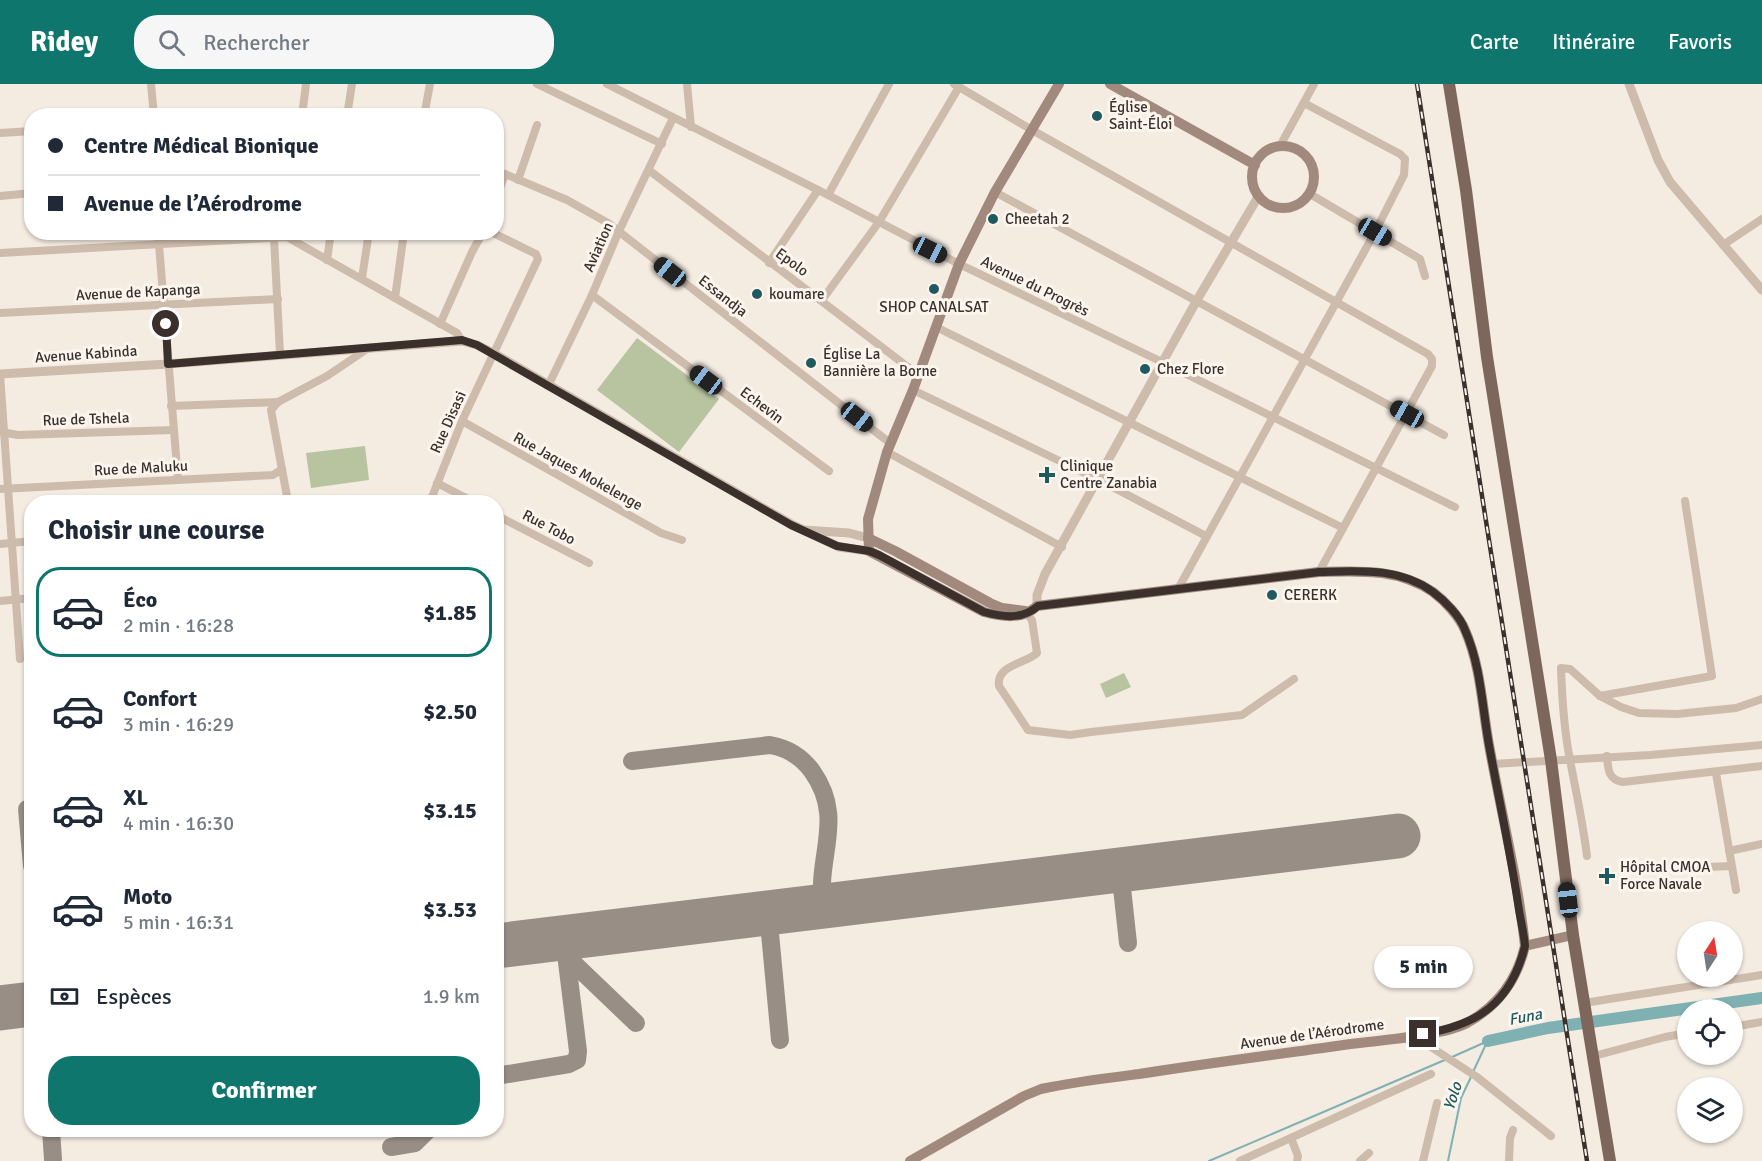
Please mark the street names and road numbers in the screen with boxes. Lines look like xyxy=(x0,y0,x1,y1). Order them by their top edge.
street label: Aviation xyxy=(579,219,617,275)
street label: Epolo xyxy=(772,244,812,280)
street label: Avenue du Progrès xyxy=(978,252,1092,320)
street label: Essandja xyxy=(695,271,751,321)
street label: Avenue de Kapanga xyxy=(75,280,201,304)
street label: Avenue Kabinda xyxy=(34,341,138,367)
street label: Echevin xyxy=(737,383,787,427)
street label: Rue Disasi xyxy=(426,388,470,456)
street label: Rue de Tshela xyxy=(42,408,130,430)
street label: Rue Jaques Mokelenge xyxy=(510,428,646,514)
street label: Rue de Maluku xyxy=(94,457,188,479)
street label: Rue Tobo xyxy=(519,506,579,548)
street label: Avenue de l’Aérodrome xyxy=(1239,1015,1385,1053)

